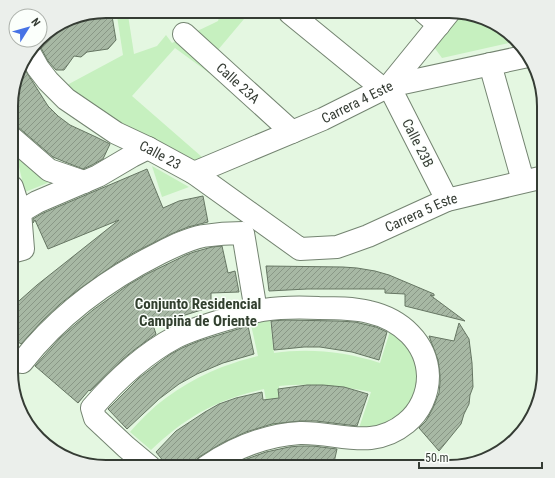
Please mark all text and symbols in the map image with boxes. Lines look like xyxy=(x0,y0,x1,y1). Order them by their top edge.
north arrow xyxy=(8,8,48,48)
text: N xyxy=(28,16,43,29)
street label: Calle 23A xyxy=(213,59,263,107)
street label: Carrera 4 Este xyxy=(319,77,396,126)
street label: Calle 23B xyxy=(399,116,437,170)
street label: Calle 23 xyxy=(137,137,184,172)
street label: Carrera 5 Este xyxy=(382,190,459,235)
district label: Conjunto Residencial Campiña de Oriente xyxy=(135,295,261,330)
scale bar xyxy=(419,444,542,470)
text: 50 m xyxy=(425,451,449,465)

